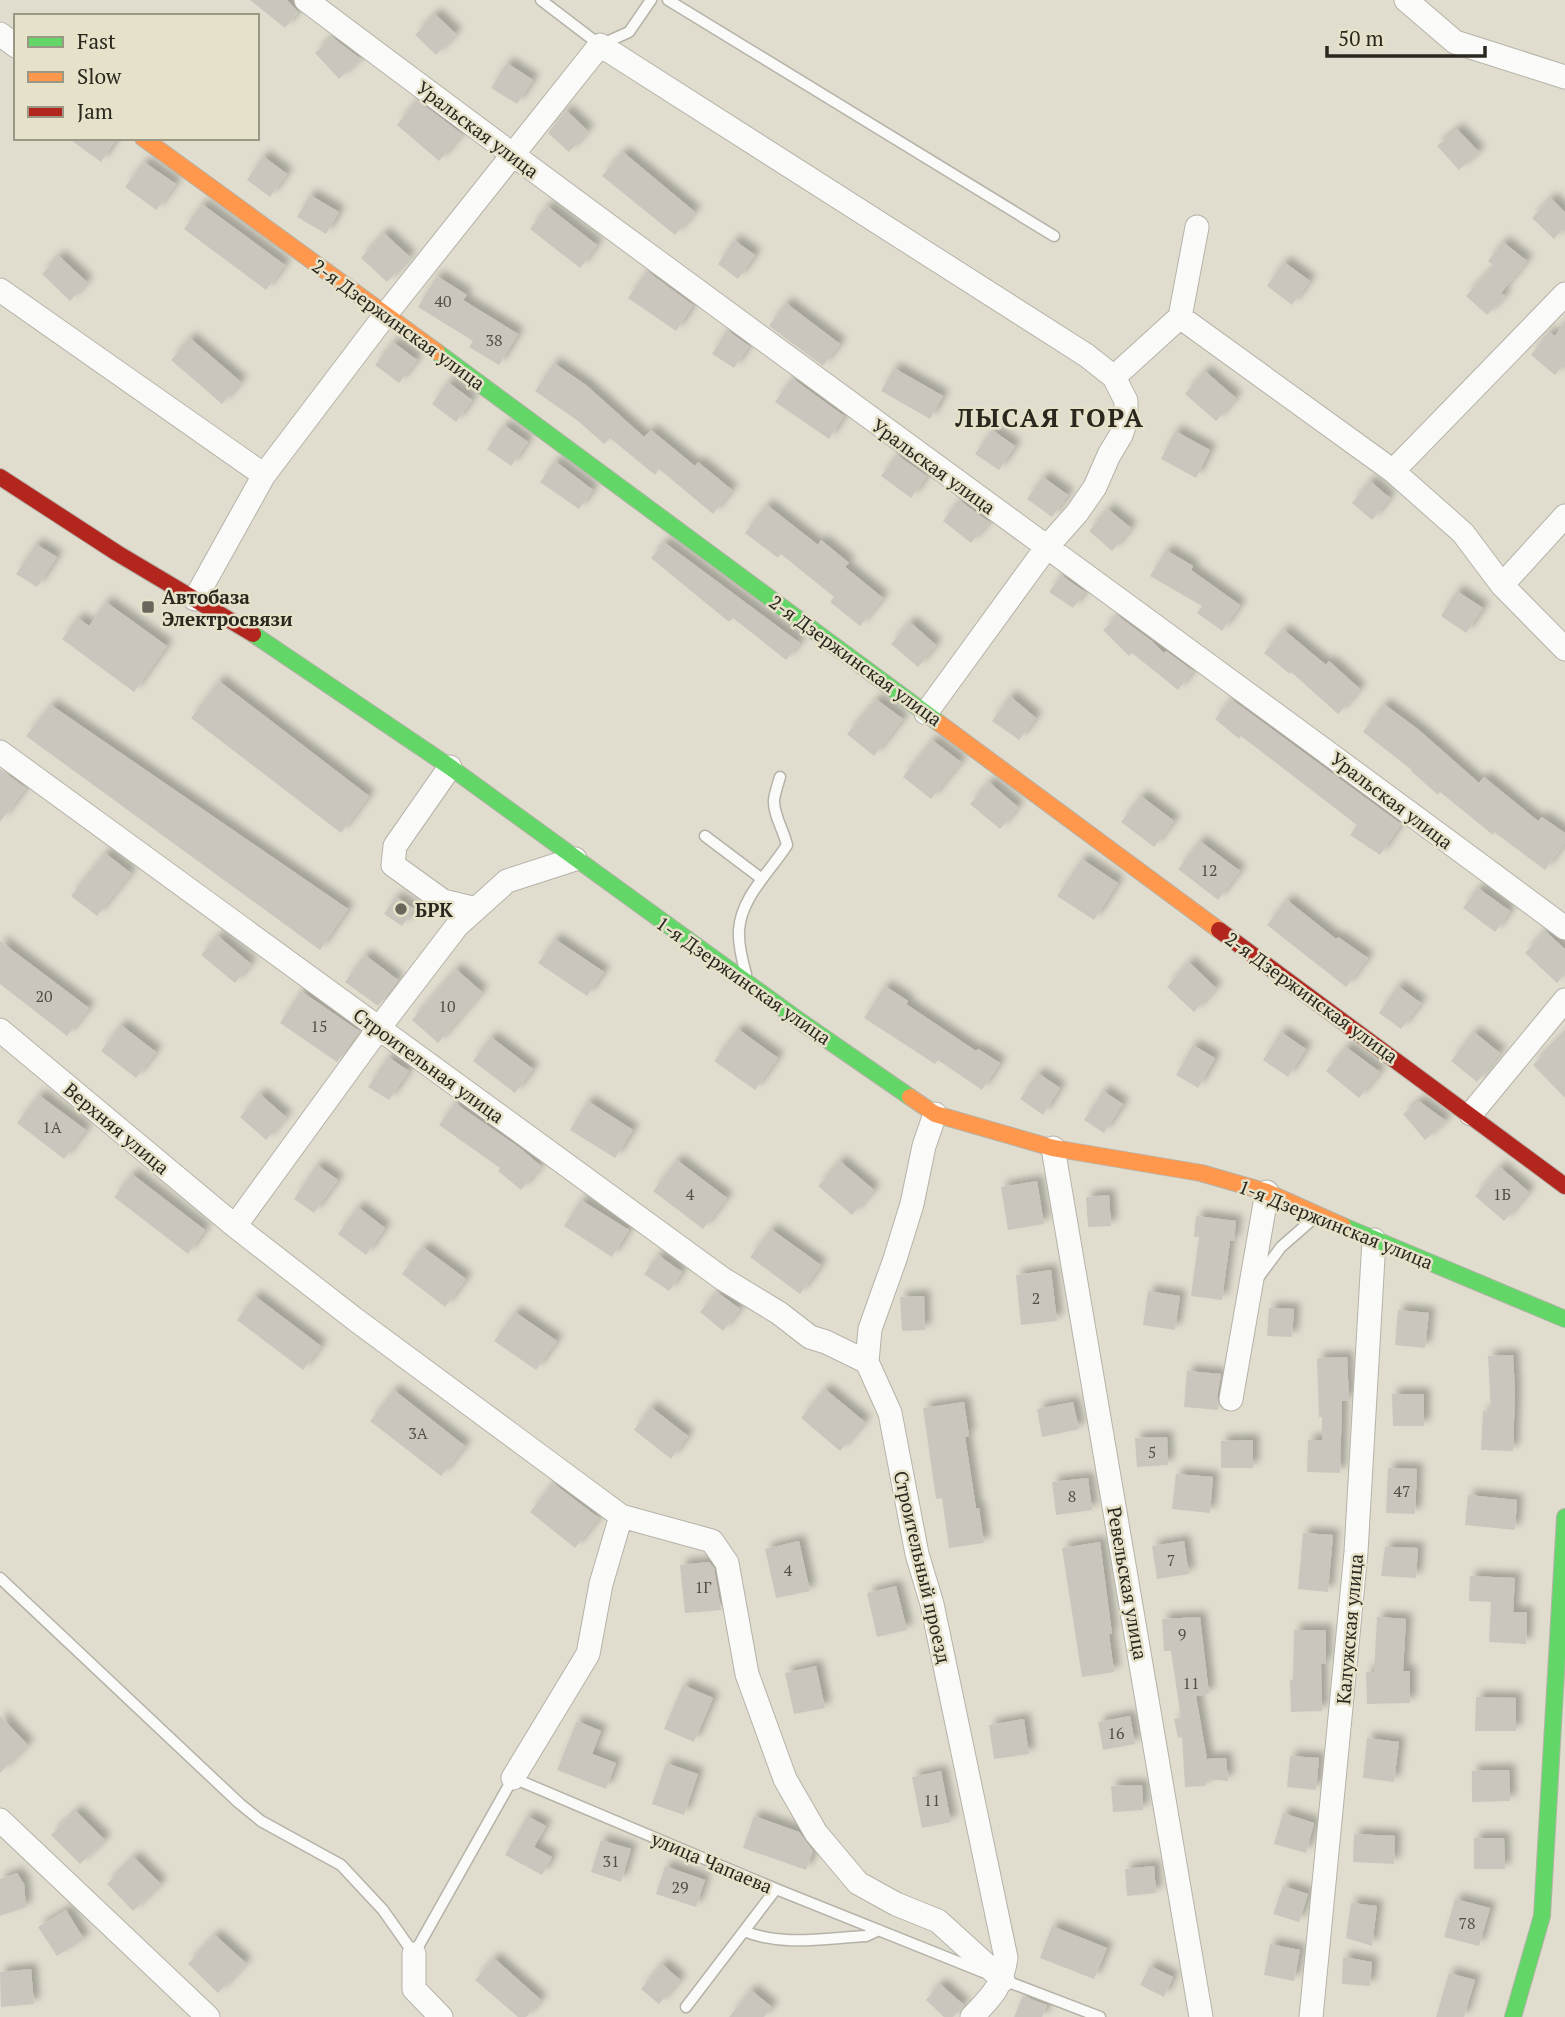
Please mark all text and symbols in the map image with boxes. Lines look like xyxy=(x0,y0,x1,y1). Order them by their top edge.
legend xyxy=(14,14,259,140)
scale bar xyxy=(1327,14,1484,58)
text: 50 m xyxy=(1338,24,1384,52)
text: Fast xyxy=(77,27,116,55)
text: Slow xyxy=(77,62,122,90)
street label: Уральская улица xyxy=(412,75,545,184)
text: Jam xyxy=(77,97,113,125)
street label: 2-я Дзержинская улица xyxy=(308,253,491,395)
house number: 40 xyxy=(434,290,452,312)
house number: 38 xyxy=(485,329,503,351)
district label: ЛЫСАЯ ГОРА xyxy=(954,400,1145,434)
street label: Уральская улица xyxy=(867,413,1001,520)
place label: Автобаза Электросвязи xyxy=(162,584,293,631)
street label: 2-я Дзержинская улица xyxy=(765,589,948,731)
marker: Автобаза Электросвязи xyxy=(140,599,156,615)
street label: Уральская улица xyxy=(1326,746,1459,855)
house number: 12 xyxy=(1200,859,1218,881)
place label: БРК xyxy=(415,897,453,922)
marker: БРК xyxy=(393,901,409,917)
street label: 1-я Дзержинская улица xyxy=(652,910,837,1050)
street label: 2-я Дзержинская улица xyxy=(1221,926,1404,1068)
house number: 20 xyxy=(35,985,53,1007)
house number: 10 xyxy=(438,995,456,1017)
street label: Строительная улица xyxy=(348,1002,510,1128)
house number: 15 xyxy=(310,1015,328,1037)
street label: Верхняя улица xyxy=(59,1077,175,1180)
house number: 1А xyxy=(42,1116,62,1138)
street label: 1-я Дзержинская улица xyxy=(1235,1174,1437,1275)
house number: 4 xyxy=(686,1183,695,1205)
house number: 1Б xyxy=(1493,1183,1511,1205)
house number: 2 xyxy=(1032,1287,1040,1309)
house number: 3А xyxy=(408,1422,428,1444)
house number: 5 xyxy=(1148,1441,1156,1463)
street label: Строительный проезд xyxy=(889,1468,957,1666)
house number: 47 xyxy=(1393,1480,1411,1502)
house number: 8 xyxy=(1068,1485,1076,1507)
street label: Ревельская улица xyxy=(1102,1504,1154,1662)
house number: 7 xyxy=(1167,1549,1175,1571)
street label: Калужская улица xyxy=(1330,1552,1368,1705)
house number: 4 xyxy=(784,1559,793,1581)
house number: 1Г xyxy=(695,1576,711,1598)
house number: 9 xyxy=(1178,1623,1186,1645)
house number: 11 xyxy=(1182,1672,1200,1694)
house number: 16 xyxy=(1107,1722,1125,1744)
house number: 11 xyxy=(923,1789,941,1811)
street label: улица Чапаева xyxy=(647,1825,777,1899)
house number: 31 xyxy=(602,1850,620,1872)
house number: 29 xyxy=(671,1876,689,1898)
house number: 78 xyxy=(1458,1912,1476,1934)

